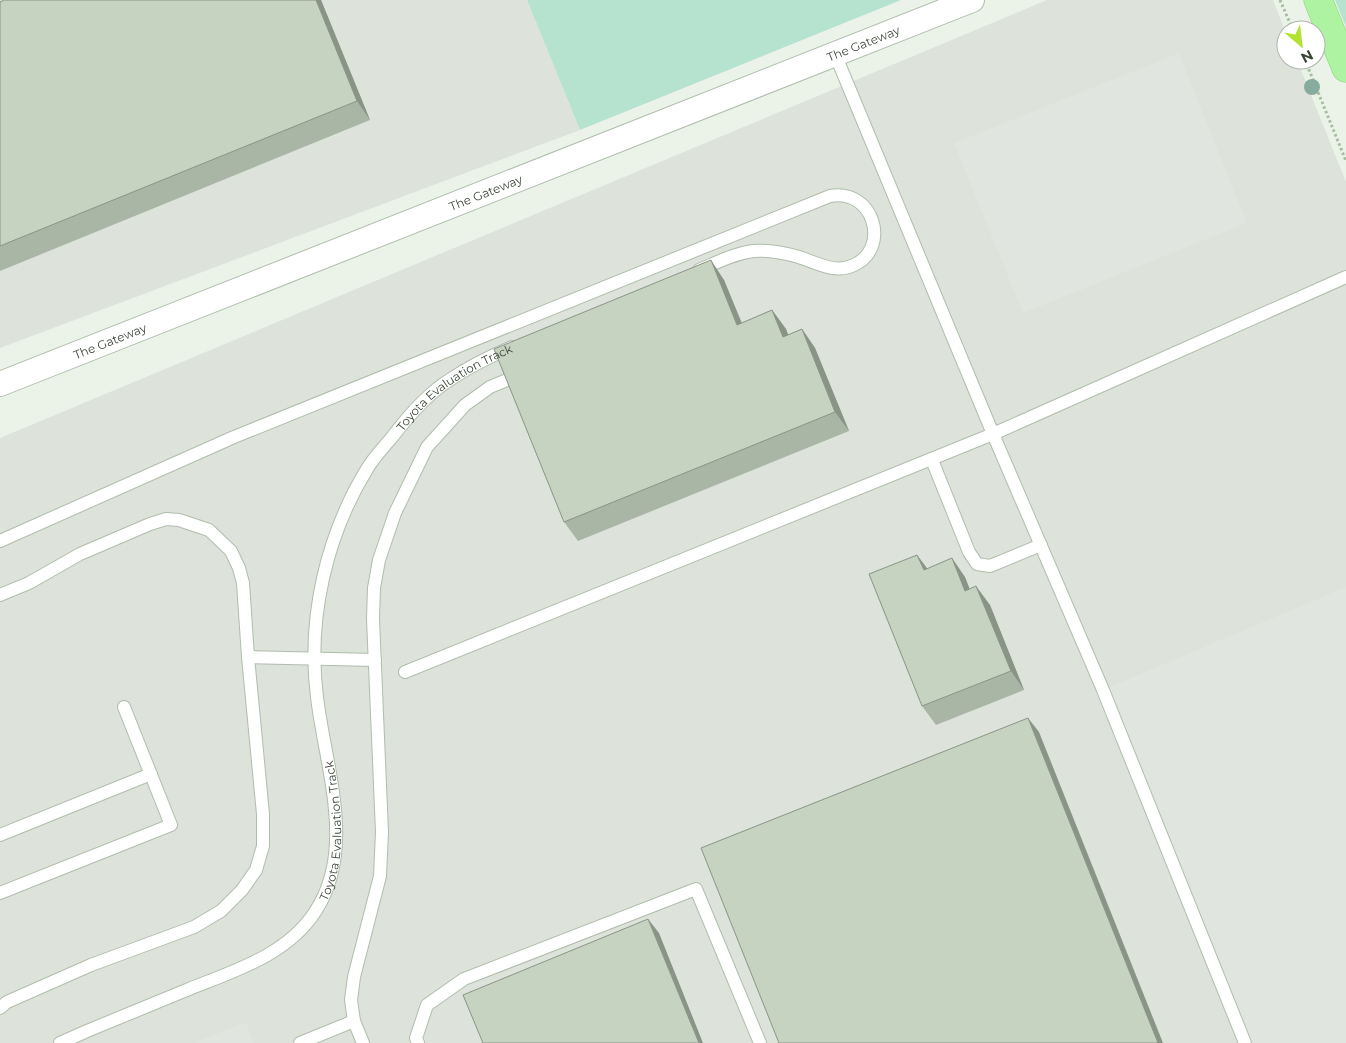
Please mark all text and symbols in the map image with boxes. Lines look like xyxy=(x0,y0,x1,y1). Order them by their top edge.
north arrow xyxy=(1276,20,1326,70)
street label: The Gateway xyxy=(824,22,902,64)
text: N xyxy=(1298,46,1316,67)
street label: The Gateway xyxy=(447,171,525,213)
street label: The Gateway xyxy=(71,319,149,362)
street label: Toyota Evaluation Track xyxy=(393,340,515,434)
street label: Toyota Evaluation Track xyxy=(316,759,344,903)

